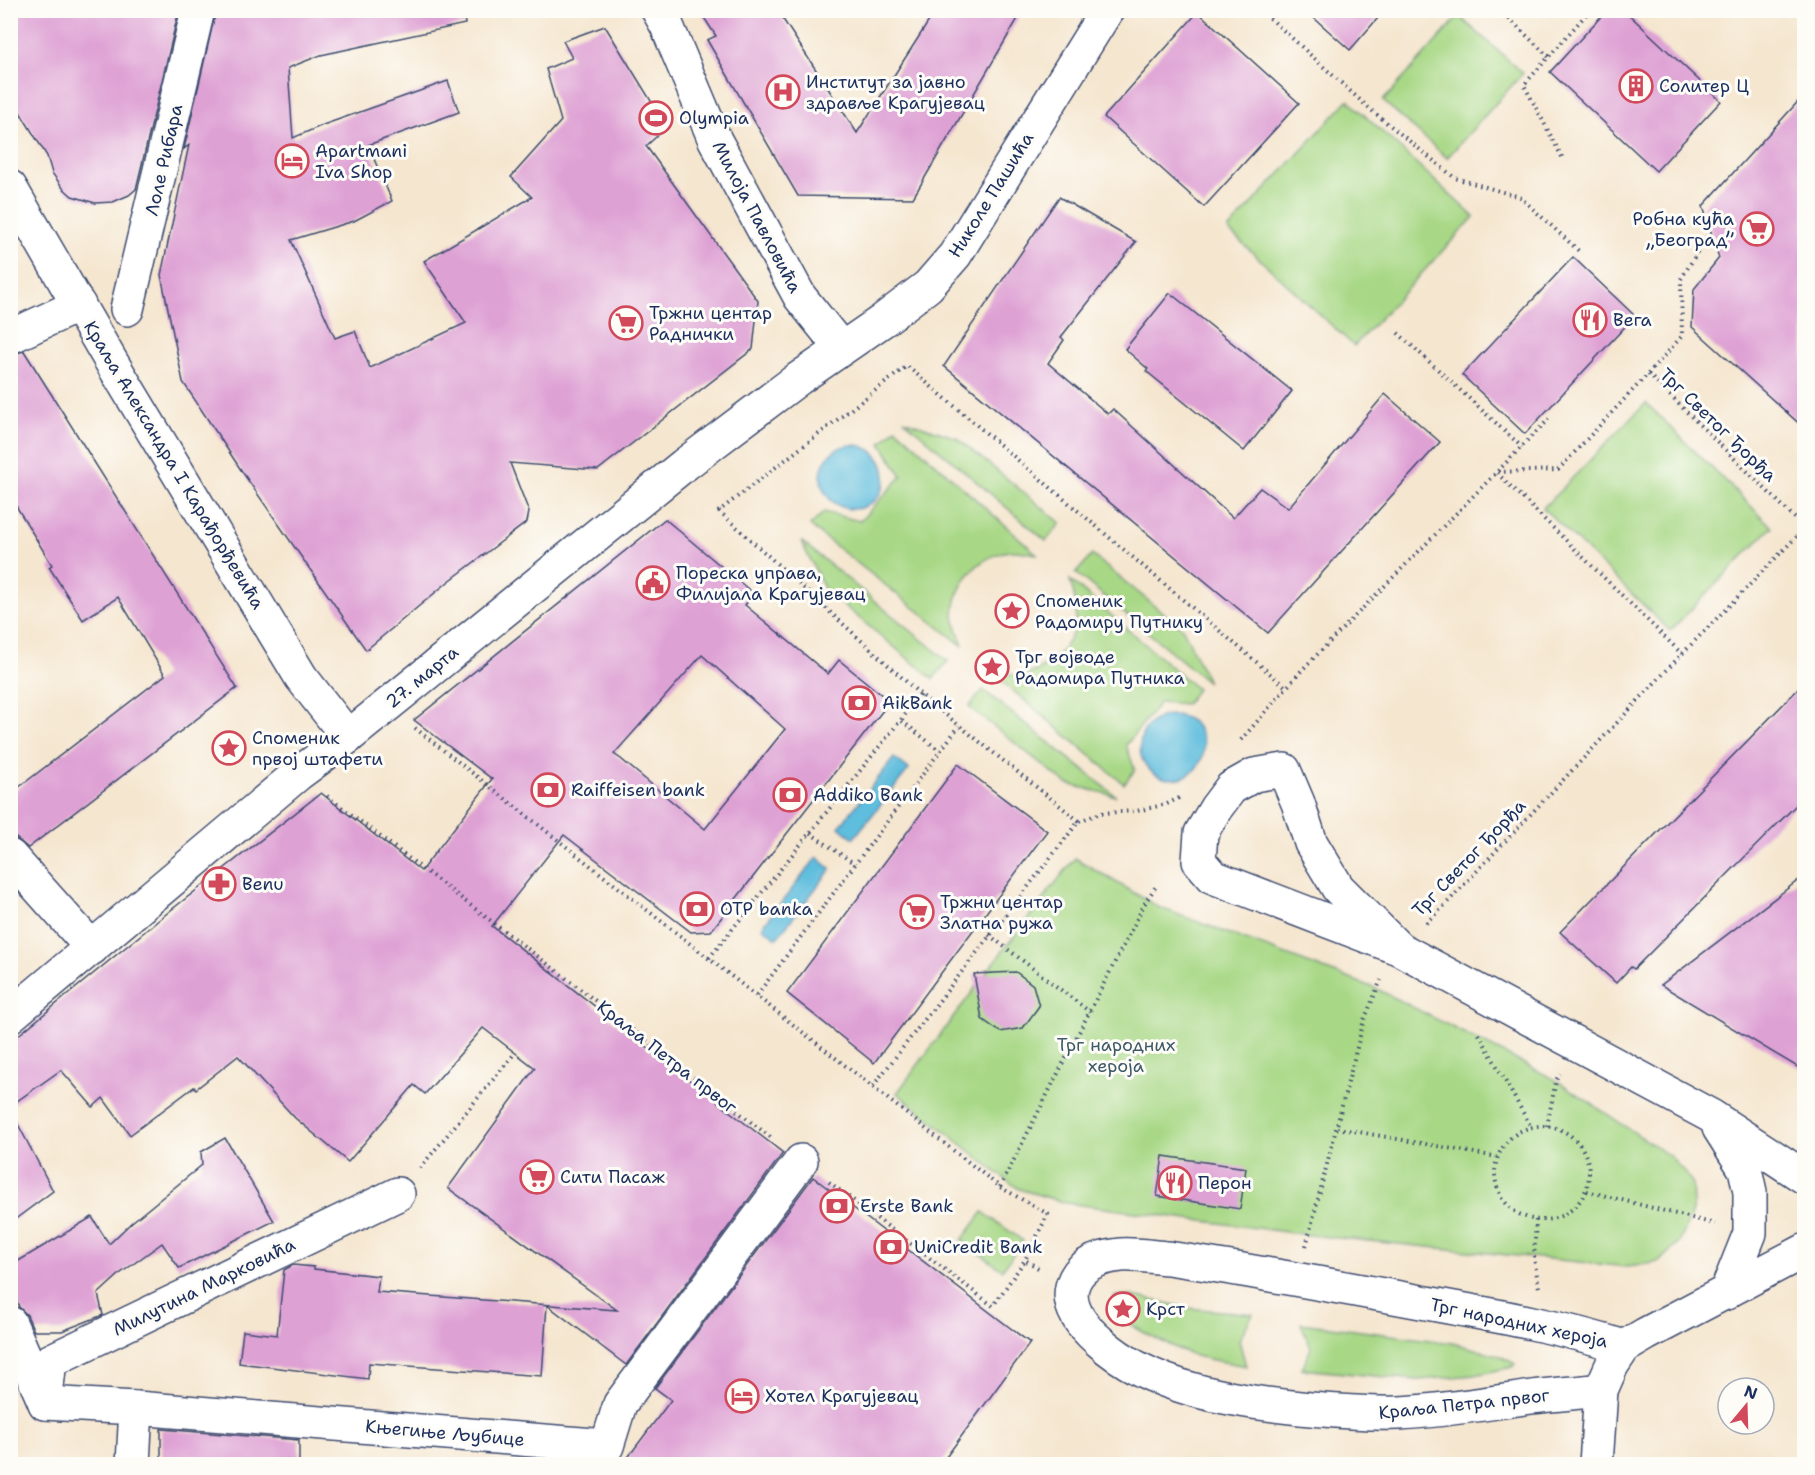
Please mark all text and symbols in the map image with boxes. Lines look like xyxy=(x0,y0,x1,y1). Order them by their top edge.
building icon: Солитер Ц xyxy=(1618,68,1654,104)
place label: Институт за јавно здравље Крагујевац xyxy=(806,70,985,115)
hospital icon: Институт за јавно здравље Крагујевац xyxy=(765,74,801,110)
place label: Солитер Ц xyxy=(1659,74,1749,98)
sports icon: Olympia xyxy=(638,100,674,136)
street label: Лоле Рибара xyxy=(140,102,188,218)
place label: Olympia xyxy=(679,106,749,130)
street label: Николе Пашића xyxy=(943,128,1039,262)
street label: Милоја Павловића xyxy=(707,137,807,297)
place label: Apartmani Iva Shop xyxy=(315,139,407,184)
hotel icon: Apartmani Iva Shop xyxy=(274,143,310,179)
place label: Робна кућа „Београд” xyxy=(1633,207,1734,252)
supermarket icon: Робна кућа „Београд” xyxy=(1739,211,1775,247)
place label: Тржни центар Раднички xyxy=(649,301,772,346)
restaurant icon: Вега xyxy=(1572,302,1608,338)
supermarket icon: Тржни центар Раднички xyxy=(608,305,644,341)
place label: Вега xyxy=(1613,308,1652,332)
street label: Краља Александра I Карађорђевића xyxy=(78,316,270,614)
street label: Трг Светог Ђорђа xyxy=(1654,363,1782,487)
place label: Пореска управа, Филијала Крагујевац xyxy=(676,561,866,606)
public building icon: Пореска управа, Филијала Крагујевац xyxy=(635,565,671,601)
place label: Споменик Радомиру Путнику xyxy=(1035,589,1203,634)
place icon: Споменик Радомиру Путнику xyxy=(994,593,1030,629)
street label: 27. марта xyxy=(381,640,463,714)
place label: Трг војводе Радомира Путника xyxy=(1015,645,1185,690)
place icon: Трг војводе Радомира Путника xyxy=(974,649,1010,685)
bank icon: AikBank xyxy=(841,685,877,721)
place label: AikBank xyxy=(882,691,953,715)
place label: Споменик првој штафети xyxy=(252,726,383,771)
place icon: Споменик првој штафети xyxy=(211,730,247,766)
bank icon: Raiffeisen bank xyxy=(530,772,566,808)
bank icon: Addiko Bank xyxy=(772,777,808,813)
place label: Raiffeisen bank xyxy=(571,778,705,802)
place label: Addiko Bank xyxy=(813,783,923,807)
street label: Трг Светог Ђорђа xyxy=(1407,794,1531,922)
pharmacy icon: Benu xyxy=(201,866,237,902)
place label: Benu xyxy=(242,872,284,896)
place label: Тржни центар Златна ружа xyxy=(940,890,1063,935)
bank icon: OTP banka xyxy=(679,891,715,927)
supermarket icon: Тржни центар Златна ружа xyxy=(899,894,935,930)
place label: OTP banka xyxy=(720,897,813,921)
street label: Краља Петра првог xyxy=(592,995,742,1119)
park label: Трг народних хероја xyxy=(1057,1033,1175,1078)
supermarket icon: Сити Пасаж xyxy=(519,1159,555,1195)
place label: Сити Пасаж xyxy=(560,1165,666,1189)
restaurant icon: Перон xyxy=(1157,1165,1193,1201)
place label: Перон xyxy=(1198,1171,1252,1195)
bank icon: Erste Bank xyxy=(819,1188,855,1224)
place label: Erste Bank xyxy=(860,1194,954,1218)
bank icon: UniCredit Bank xyxy=(873,1229,909,1265)
street label: Милутина Марковића xyxy=(109,1232,299,1342)
place label: UniCredit Bank xyxy=(914,1235,1043,1259)
place icon: Крст xyxy=(1105,1291,1141,1327)
street label: Трг народних хероја xyxy=(1428,1292,1610,1354)
place label: Крст xyxy=(1146,1297,1186,1321)
north arrow xyxy=(1716,1376,1776,1436)
hotel icon: Хотел Крагујевац xyxy=(724,1378,760,1414)
text: N xyxy=(1741,1380,1760,1404)
street label: Краља Петра првог xyxy=(1377,1383,1551,1425)
place label: Хотел Крагујевац xyxy=(765,1384,919,1408)
street label: Књегиње Љубице xyxy=(364,1414,526,1452)

